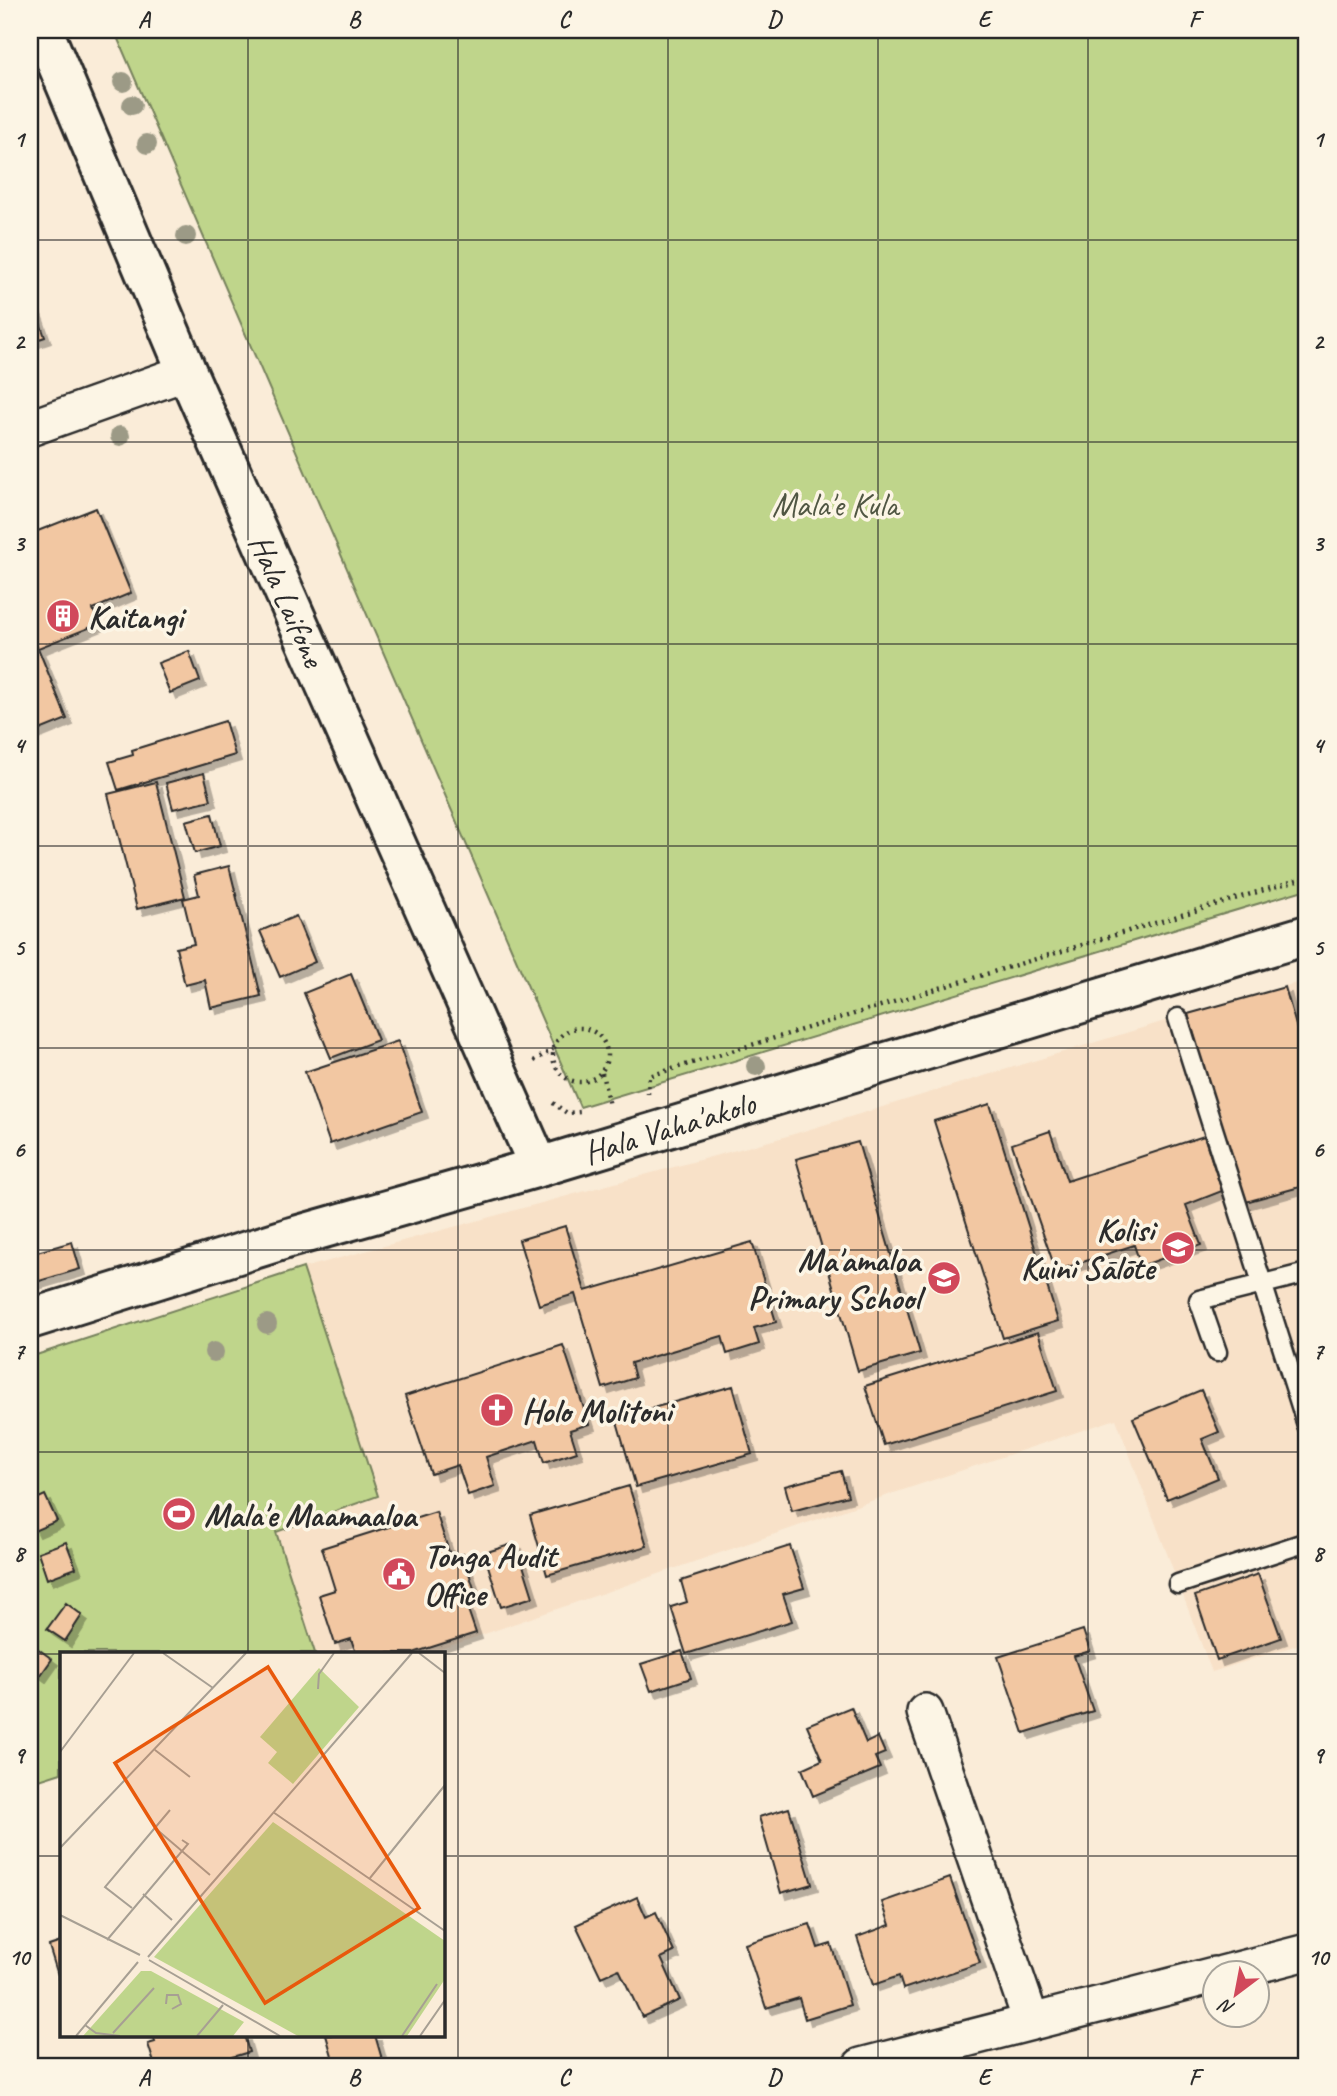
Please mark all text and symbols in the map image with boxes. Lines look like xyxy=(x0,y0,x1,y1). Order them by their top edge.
text: A xyxy=(138,5,152,34)
text: B xyxy=(348,5,362,34)
text: C xyxy=(559,5,573,34)
text: D xyxy=(767,5,783,34)
text: E xyxy=(978,5,994,34)
text: F xyxy=(1189,5,1205,34)
text: 1 xyxy=(14,125,27,154)
text: 1 xyxy=(1313,125,1326,154)
text: 2 xyxy=(14,327,27,356)
text: 2 xyxy=(1313,327,1326,356)
park label: Mala'e Kula xyxy=(772,484,900,526)
street label: Hala Laifone xyxy=(239,528,336,675)
text: 3 xyxy=(14,529,27,558)
text: 3 xyxy=(1313,529,1326,558)
place label: Kaitangi xyxy=(88,596,188,638)
building icon: Kaitangi xyxy=(44,597,82,635)
text: 4 xyxy=(14,731,27,760)
text: 4 xyxy=(1313,731,1326,760)
text: 5 xyxy=(14,933,26,962)
text: 5 xyxy=(1313,933,1325,962)
street label: Hala Vaha'akolo xyxy=(579,1082,761,1174)
text: 6 xyxy=(14,1135,27,1164)
text: 6 xyxy=(1313,1135,1326,1164)
place label: Kolisi Kuini Sālōte xyxy=(1021,1209,1159,1289)
school or university icon: Kolisi Kuini Sālōte xyxy=(1159,1229,1197,1267)
place label: Ma'amaloa Primary School xyxy=(748,1239,926,1319)
school or university icon: Ma'amaloa Primary School xyxy=(925,1259,963,1297)
text: 7 xyxy=(14,1337,27,1366)
text: 7 xyxy=(1313,1337,1326,1366)
place label: Holo Molitoni xyxy=(522,1390,676,1432)
church icon: Holo Molitoni xyxy=(478,1391,516,1429)
place label: Mala'e Maamaaloa xyxy=(204,1494,418,1536)
sports icon: Mala'e Maamaaloa xyxy=(160,1495,198,1533)
place label: Tonga Audit Office xyxy=(424,1535,560,1615)
text: 8 xyxy=(14,1539,27,1568)
text: 8 xyxy=(1313,1539,1326,1568)
public building icon: Tonga Audit Office xyxy=(380,1555,418,1593)
inset map xyxy=(60,1652,444,2036)
text: 9 xyxy=(14,1741,27,1770)
text: 9 xyxy=(1313,1741,1326,1770)
text: 10 xyxy=(9,1943,32,1972)
text: 10 xyxy=(1308,1943,1331,1972)
north arrow xyxy=(1200,1960,1270,2030)
text: N xyxy=(1213,1993,1239,2021)
text: A xyxy=(138,2063,152,2092)
text: B xyxy=(348,2063,362,2092)
text: C xyxy=(559,2063,573,2092)
text: D xyxy=(767,2063,783,2092)
text: E xyxy=(978,2063,994,2092)
text: F xyxy=(1189,2063,1205,2092)

